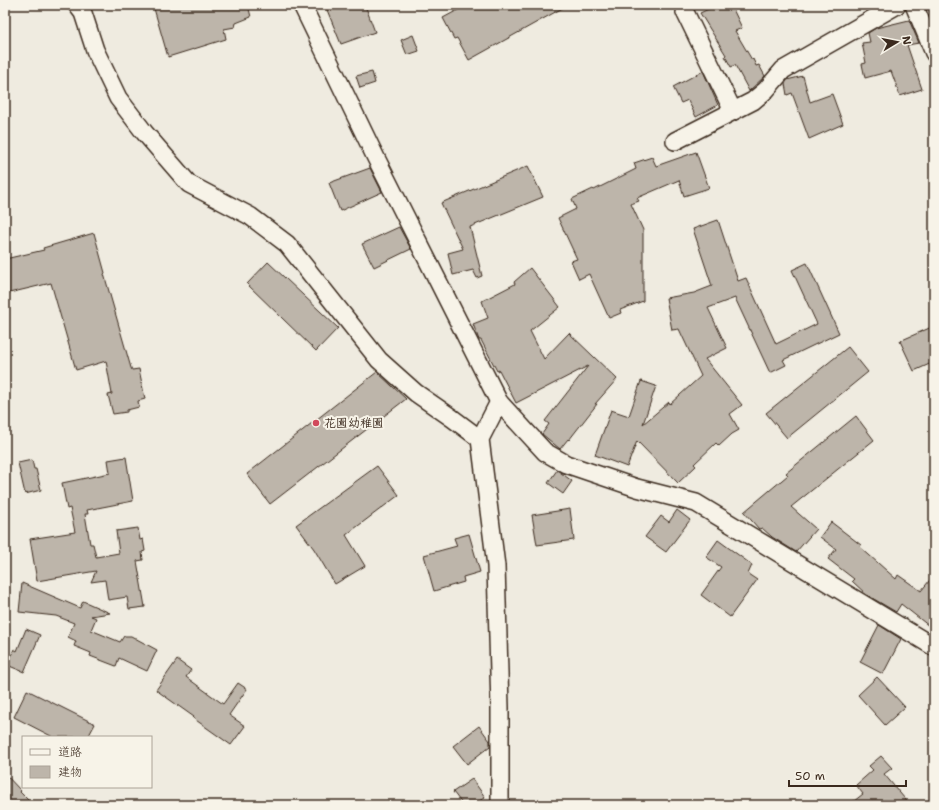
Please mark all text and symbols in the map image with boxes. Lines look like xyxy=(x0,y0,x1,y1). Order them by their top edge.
north arrow xyxy=(877,22,917,62)
text: N xyxy=(898,35,915,46)
place label: 花園幼稚園 xyxy=(324,415,384,431)
marker: 花園幼稚園 xyxy=(311,418,321,428)
legend xyxy=(22,736,152,788)
text: 道路 xyxy=(58,744,82,760)
scale bar xyxy=(789,762,906,788)
text: 建物 xyxy=(58,764,82,780)
text: 50 m xyxy=(795,768,825,784)

